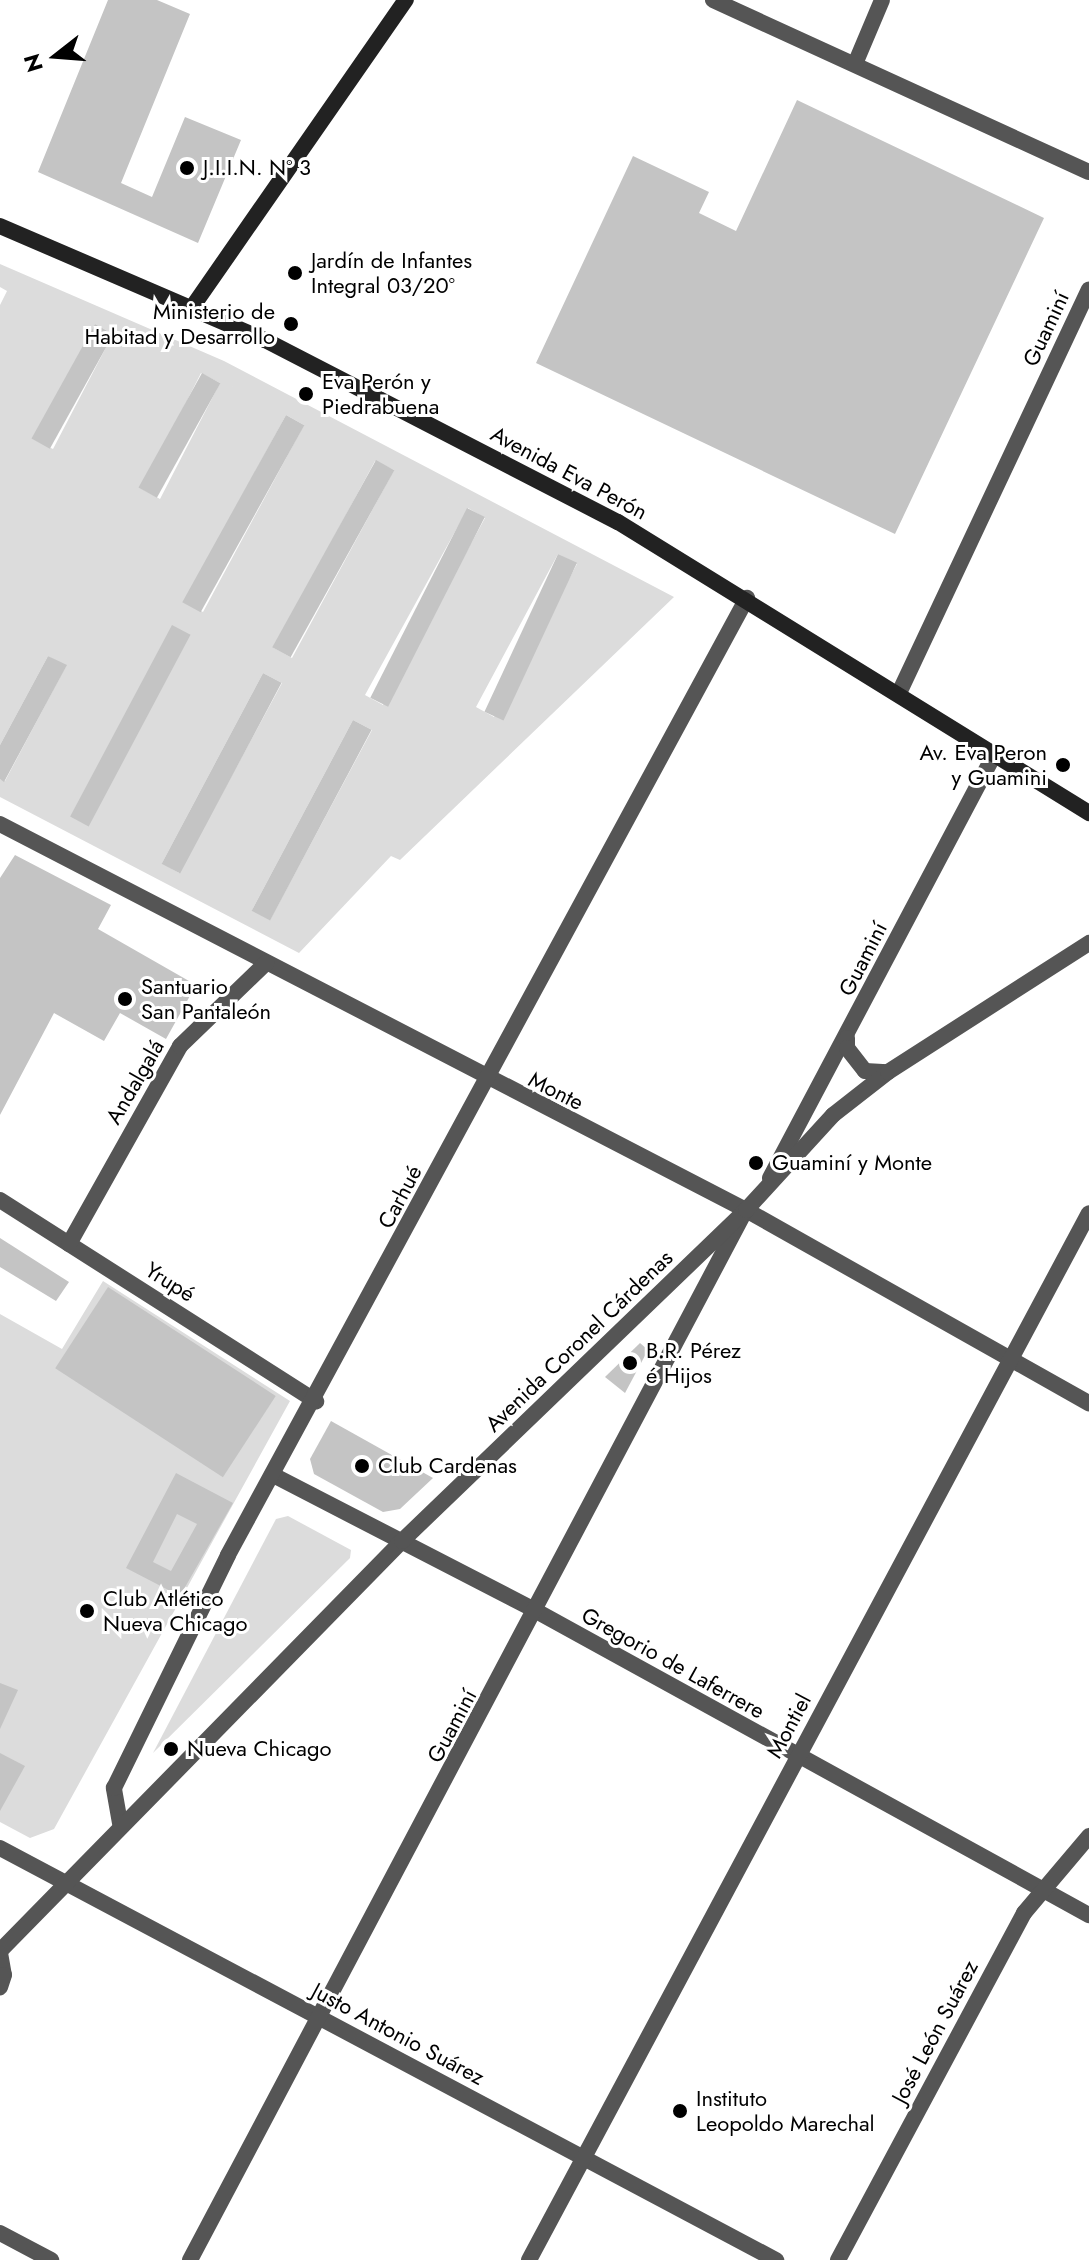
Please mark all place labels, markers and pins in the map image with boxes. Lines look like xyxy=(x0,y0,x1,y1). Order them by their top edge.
place label: J.I.I.N. Nº 3 xyxy=(203,155,311,181)
marker: J.I.I.N. Nº 3 xyxy=(178,159,196,177)
place label: Jardín de Infantes Integral 03/20° xyxy=(311,247,472,298)
marker: Jardín de Infantes Integral 03/20° xyxy=(286,264,304,282)
place label: Ministerio de Habitad y Desarrollo xyxy=(85,298,275,350)
marker: Ministerio de Habitad y Desarrollo xyxy=(282,315,300,333)
place label: Eva Perón y Piedrabuena xyxy=(322,368,439,420)
marker: Eva Perón y Piedrabuena xyxy=(297,385,315,403)
place label: Av. Eva Peron y Guamini xyxy=(920,739,1047,790)
marker: Av. Eva Peron y Guamini xyxy=(1054,756,1072,774)
place label: Santuario San Pantaleón xyxy=(141,973,271,1024)
marker: Santuario San Pantaleón xyxy=(116,990,134,1008)
place label: Guaminí y Monte xyxy=(772,1150,932,1176)
marker: Guaminí y Monte xyxy=(747,1154,765,1172)
place label: B.R. Pérez é Hijos xyxy=(646,1337,741,1388)
marker: B.R. Pérez é Hijos xyxy=(621,1354,639,1372)
place label: Club Cardenas xyxy=(378,1453,517,1479)
marker: Club Cardenas xyxy=(353,1457,371,1475)
place label: Club Atlético Nueva Chicago xyxy=(103,1585,247,1636)
marker: Club Atlético Nueva Chicago xyxy=(78,1602,96,1620)
place label: Nueva Chicago xyxy=(187,1736,331,1762)
marker: Nueva Chicago xyxy=(162,1740,180,1758)
place label: Instituto Leopoldo Marechal xyxy=(696,2085,875,2136)
marker: Instituto Leopoldo Marechal xyxy=(671,2102,689,2120)

